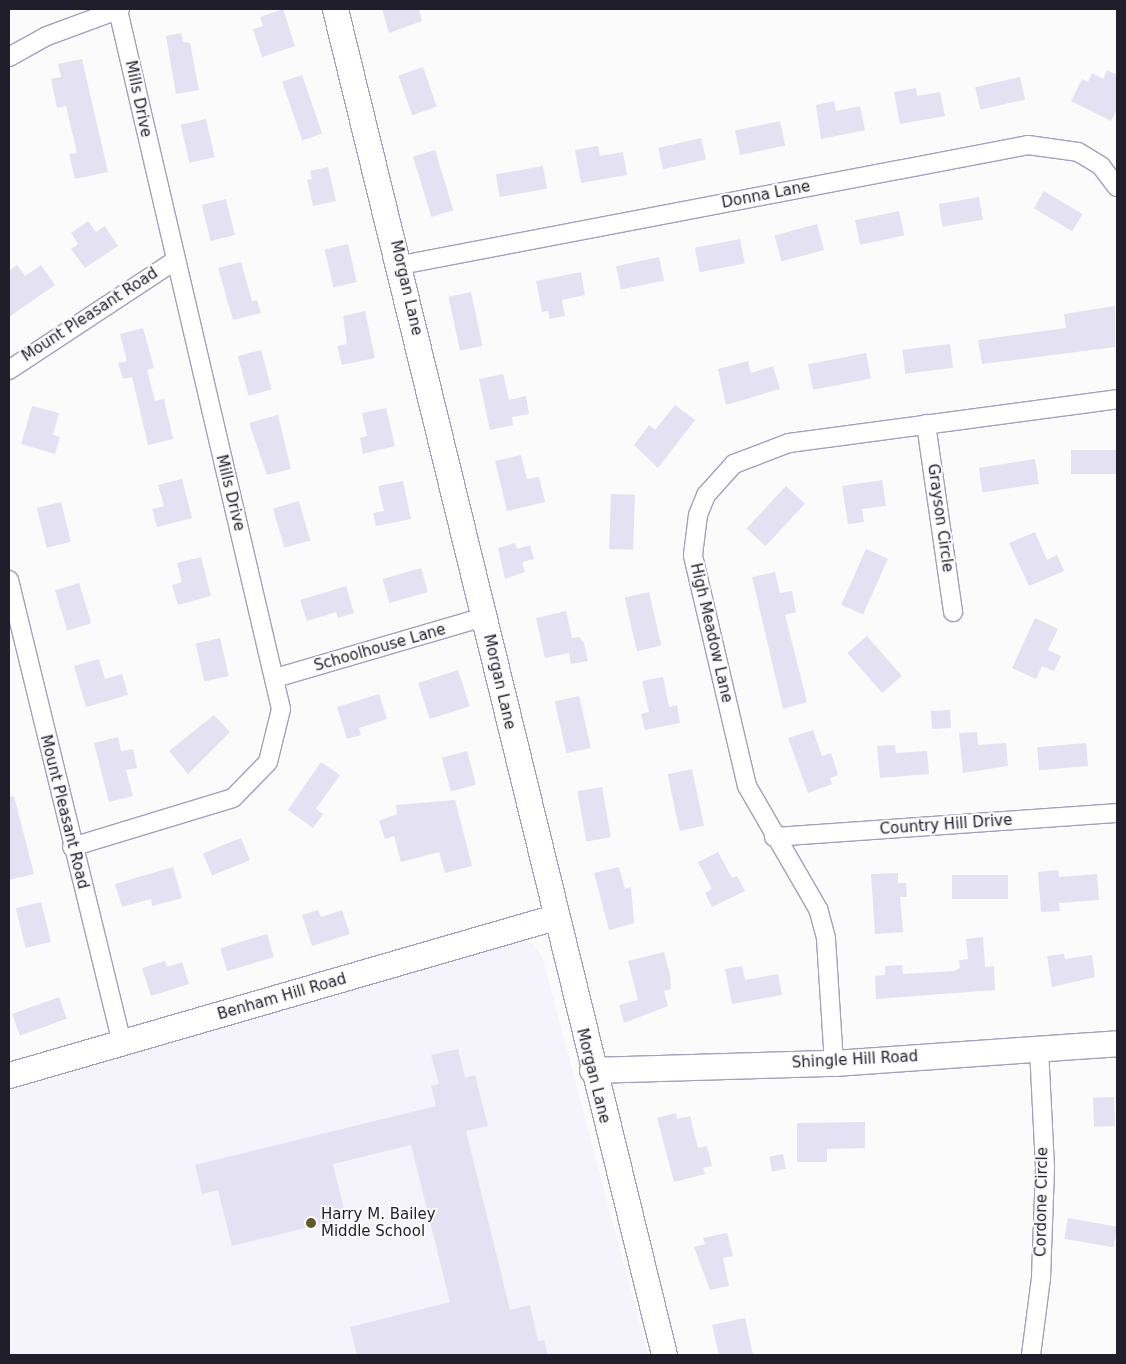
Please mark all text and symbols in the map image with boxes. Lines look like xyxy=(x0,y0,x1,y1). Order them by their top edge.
street label: Mills Drive xyxy=(121,59,155,139)
street label: Donna Lane xyxy=(720,178,812,212)
street label: Morgan Lane xyxy=(386,239,426,337)
street label: Mount Pleasant Road xyxy=(19,264,161,366)
street label: Mills Drive xyxy=(212,453,248,533)
street label: Grayson Circle xyxy=(923,463,957,573)
street label: High Meadow Lane xyxy=(686,561,736,705)
street label: Schoolhouse Lane xyxy=(312,621,448,675)
street label: Morgan Lane xyxy=(479,633,519,731)
street label: Mount Pleasant Road xyxy=(36,733,92,891)
street label: Country Hill Drive xyxy=(879,811,1013,839)
street label: Benham Hill Road xyxy=(215,970,349,1024)
street label: Morgan Lane xyxy=(572,1027,614,1125)
street label: Shingle Hill Road xyxy=(791,1048,919,1072)
street label: Cordone Circle xyxy=(1032,1147,1052,1257)
place label: Harry M. Bailey Middle School xyxy=(321,1205,436,1240)
marker: Harry M. Bailey Middle School xyxy=(305,1217,317,1229)

